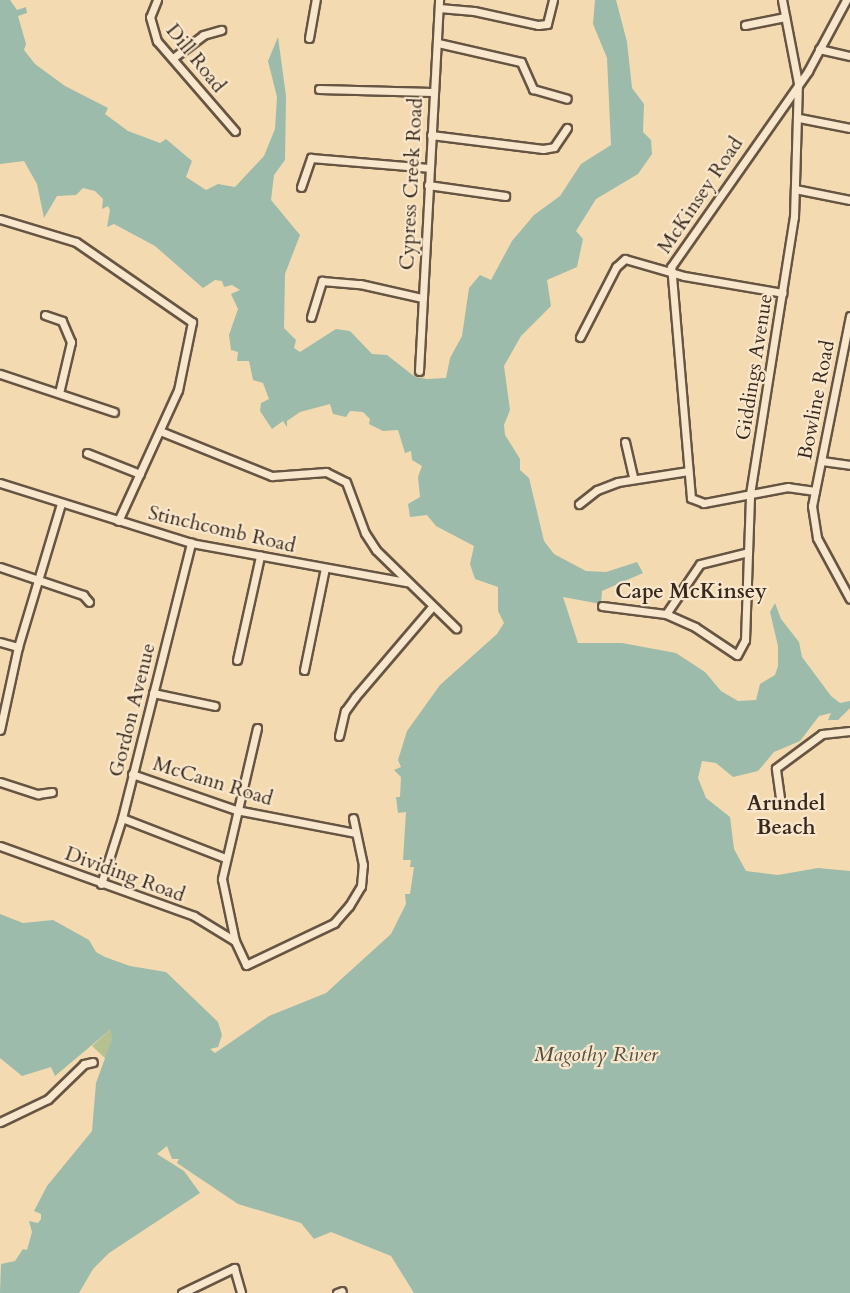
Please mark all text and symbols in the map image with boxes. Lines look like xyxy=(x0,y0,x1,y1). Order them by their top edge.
street label: Dill Road xyxy=(161,19,231,97)
street label: Cypress Creek Road xyxy=(395,97,427,271)
street label: McKinsey Road xyxy=(652,132,748,258)
street label: Giddings Avenue xyxy=(731,292,777,442)
street label: Bowline Road xyxy=(793,338,839,462)
street label: Stinchcomb Road xyxy=(146,500,298,558)
district label: Cape McKinsey xyxy=(615,579,767,605)
street label: Gordon Avenue xyxy=(104,641,160,779)
street label: McCann Road xyxy=(150,751,276,811)
district label: Arundel Beach xyxy=(747,791,825,841)
street label: Dividing Road xyxy=(62,841,188,907)
water label: Magothy River xyxy=(534,1042,658,1068)

